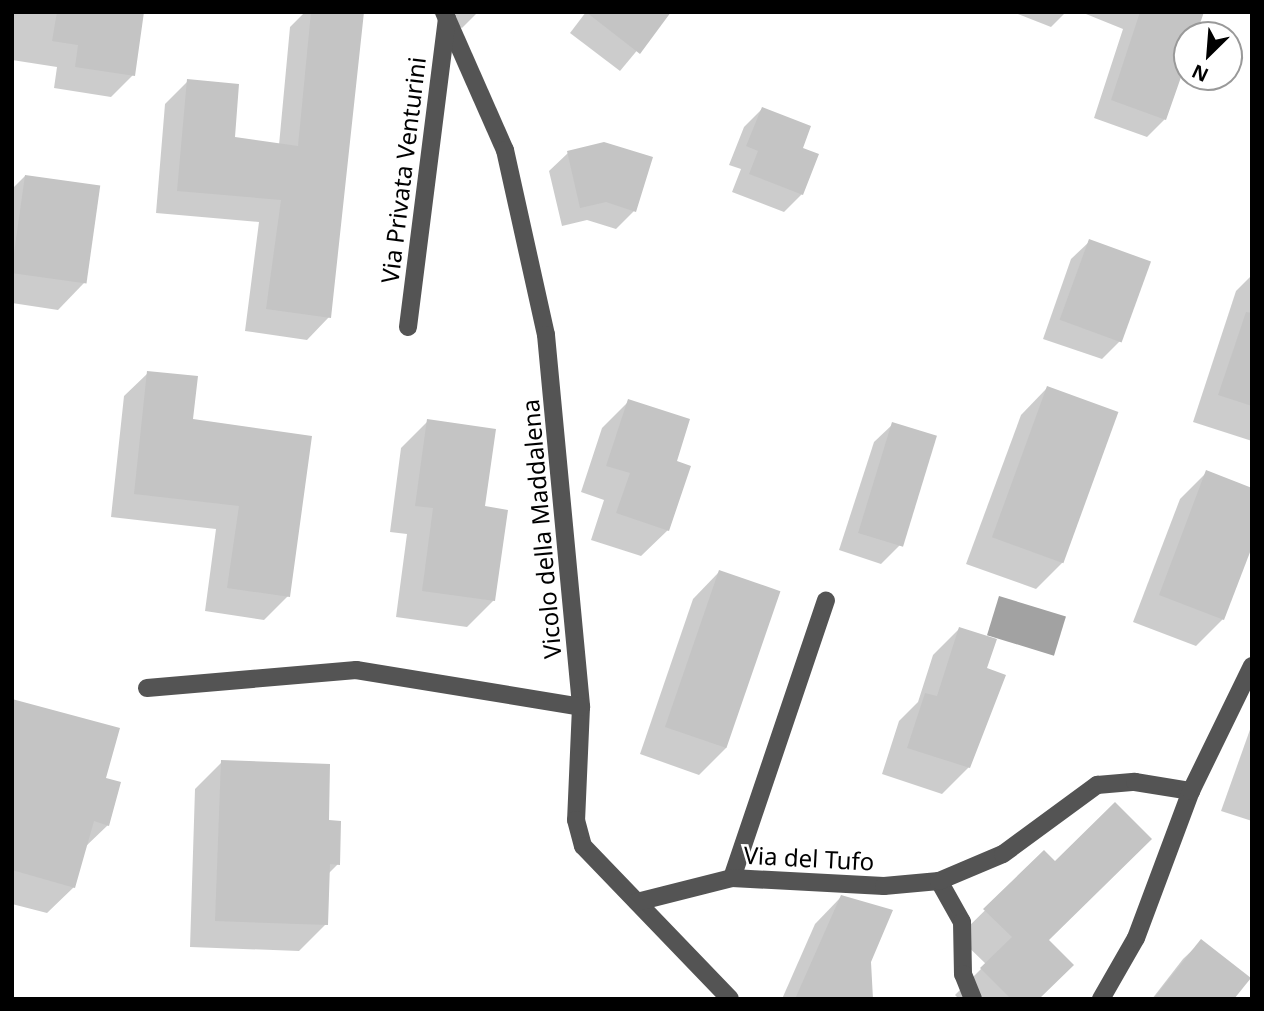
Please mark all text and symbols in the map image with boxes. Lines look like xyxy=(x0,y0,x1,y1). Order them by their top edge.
north arrow xyxy=(1173,21,1243,91)
street label: Via Privata Venturini xyxy=(375,55,431,285)
text: N xyxy=(1187,58,1212,88)
street label: Vicolo della Maddalena xyxy=(515,398,567,660)
street label: Via del Tufo xyxy=(743,840,875,876)

